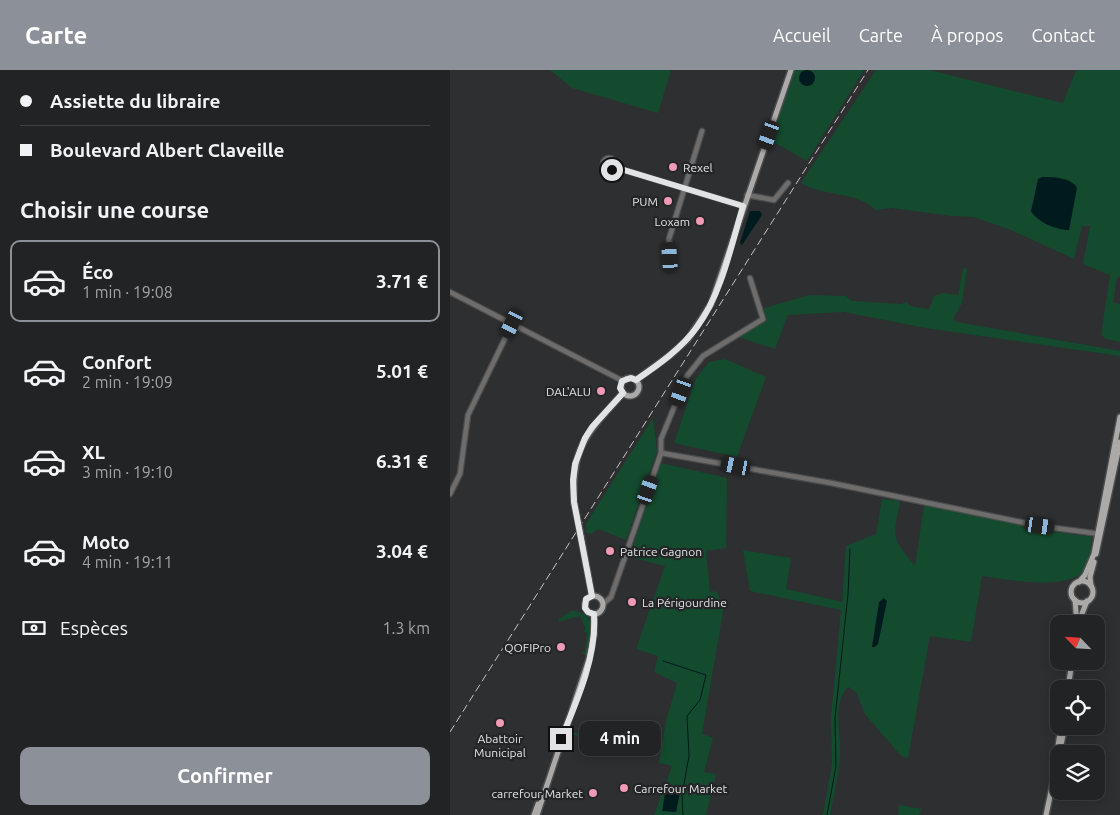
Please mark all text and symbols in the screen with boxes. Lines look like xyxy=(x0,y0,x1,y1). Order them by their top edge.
text: Carte xyxy=(25,22,87,49)
text: Accueil xyxy=(773,25,831,45)
text: Carte xyxy=(859,25,903,45)
text: À propos xyxy=(931,25,1003,45)
text: Contact xyxy=(1031,25,1095,45)
text: Assiette du libraire xyxy=(50,90,221,112)
car xyxy=(756,118,781,152)
text: Boulevard Albert Claveille xyxy=(50,139,285,161)
route start xyxy=(601,159,623,181)
marker: Rexel xyxy=(667,161,679,173)
place label: Rexel xyxy=(683,161,713,174)
place label: PUM xyxy=(632,195,658,208)
marker: PUM xyxy=(662,195,674,207)
text: Choisir une course xyxy=(20,197,209,222)
place label: Loxam xyxy=(654,215,690,228)
marker: Loxam xyxy=(694,215,706,227)
car xyxy=(661,242,678,272)
icon: car xyxy=(22,259,67,304)
text: Éco xyxy=(82,261,114,283)
text: 3.71 € xyxy=(376,270,428,292)
text: 1 min · 19:08 xyxy=(82,283,173,301)
car xyxy=(498,307,525,341)
icon: car xyxy=(22,349,67,394)
text: Confort xyxy=(82,351,152,373)
text: 5.01 € xyxy=(376,360,428,382)
text: 2 min · 19:09 xyxy=(82,373,173,391)
car xyxy=(668,375,693,409)
place label: DAL'ALU xyxy=(546,385,591,398)
marker: DAL'ALU xyxy=(595,385,607,397)
icon: car xyxy=(22,439,67,484)
text: XL xyxy=(82,441,105,463)
text: 6.31 € xyxy=(376,450,428,472)
car xyxy=(719,456,752,476)
text: 3 min · 19:10 xyxy=(82,463,173,481)
car xyxy=(636,473,659,507)
car xyxy=(1024,516,1055,536)
icon: car xyxy=(22,529,67,574)
text: Moto xyxy=(82,531,130,553)
text: 3.04 € xyxy=(376,540,428,562)
marker: Patrice Gagnon xyxy=(604,545,616,557)
place label: Patrice Gagnon xyxy=(620,545,702,558)
text: 4 min · 19:11 xyxy=(82,553,173,571)
marker: La Périgourdine xyxy=(626,596,638,608)
place label: La Périgourdine xyxy=(642,596,727,609)
icon: cash xyxy=(20,614,48,642)
north arrow xyxy=(1050,615,1105,670)
map controls xyxy=(1050,615,1105,800)
text: Espèces xyxy=(60,617,128,639)
text: 1.3 km xyxy=(382,619,430,637)
place label: QOFIPro xyxy=(504,641,551,654)
marker: QOFIPro xyxy=(555,641,567,653)
button: locate xyxy=(1050,680,1105,735)
marker: Abattoir Municipal xyxy=(494,717,506,729)
callout: 4 min xyxy=(578,722,661,756)
route end xyxy=(550,728,572,750)
text: 4 min xyxy=(600,729,640,747)
place label: Abattoir Municipal xyxy=(474,732,526,759)
button: layers xyxy=(1050,745,1105,800)
button: Confirmer xyxy=(20,747,430,805)
marker: Carrefour Market xyxy=(618,782,630,794)
place label: Carrefour Market xyxy=(634,782,728,795)
place label: carrefour Market xyxy=(492,787,583,800)
marker: carrefour Market xyxy=(587,787,599,799)

